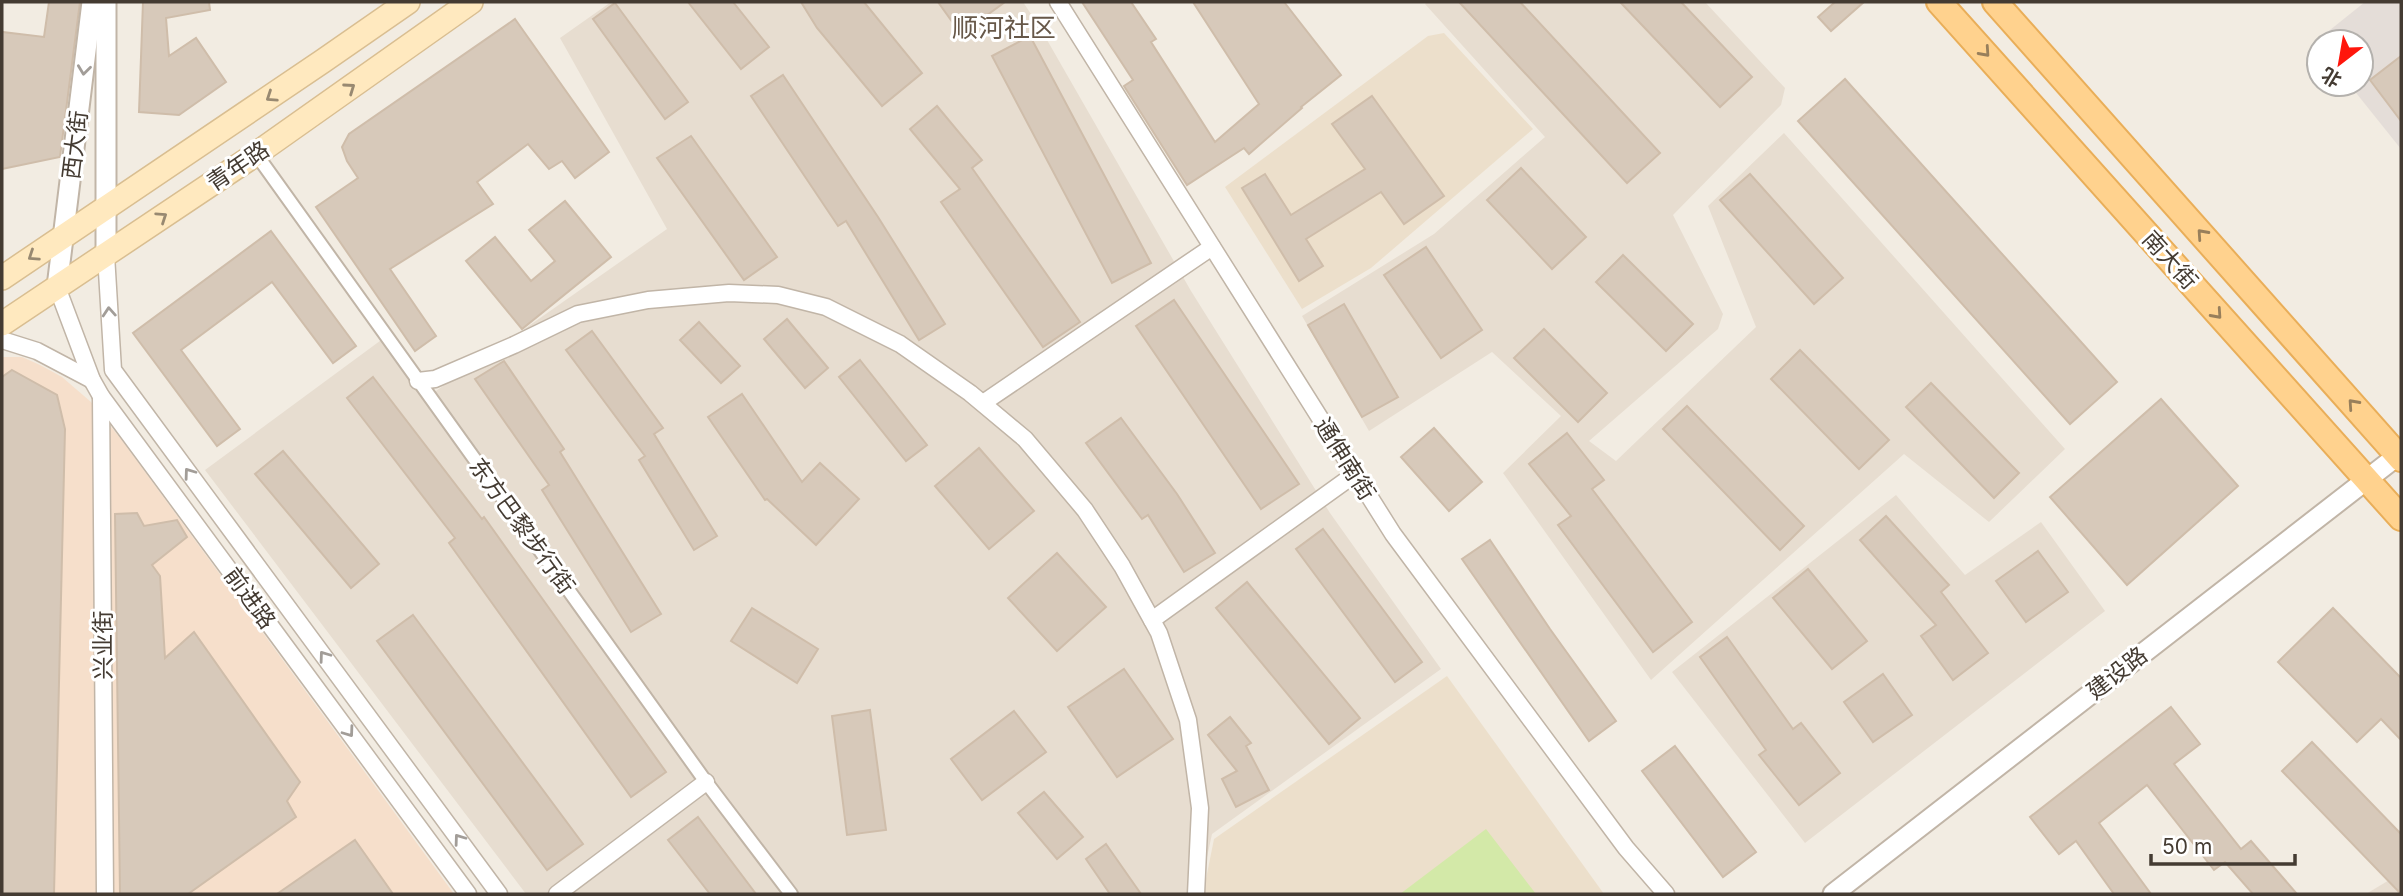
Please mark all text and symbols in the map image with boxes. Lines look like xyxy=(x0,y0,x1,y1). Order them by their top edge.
district label: 顺河社区 xyxy=(952,12,1056,43)
north arrow xyxy=(2305,28,2375,98)
one-way arrow xyxy=(1976,44,1989,57)
text: 北 xyxy=(2317,62,2346,92)
one-way arrow xyxy=(77,64,92,75)
one-way arrow xyxy=(342,84,355,96)
one-way arrow xyxy=(266,88,279,101)
street label: 西大街 xyxy=(57,109,93,181)
street label: 青年路 xyxy=(202,135,274,197)
one-way arrow xyxy=(155,212,168,225)
street label: 南大街 xyxy=(2137,225,2203,295)
one-way arrow xyxy=(2198,229,2210,242)
one-way arrow xyxy=(28,248,41,260)
one-way arrow xyxy=(102,306,117,317)
one-way arrow xyxy=(2209,306,2222,319)
one-way arrow xyxy=(2349,399,2361,412)
street label: 通伸南街 xyxy=(1309,413,1381,505)
street label: 东方巴黎步行街 xyxy=(463,453,581,599)
one-way arrow xyxy=(185,468,197,481)
street label: 前进路 xyxy=(218,562,282,634)
street label: 兴业街 xyxy=(89,611,117,680)
street label: 建设路 xyxy=(2081,641,2153,705)
one-way arrow xyxy=(320,651,332,664)
one-way arrow xyxy=(340,724,353,737)
scale bar xyxy=(2151,822,2294,866)
one-way arrow xyxy=(455,834,467,847)
text: 50 m xyxy=(2162,834,2212,859)

